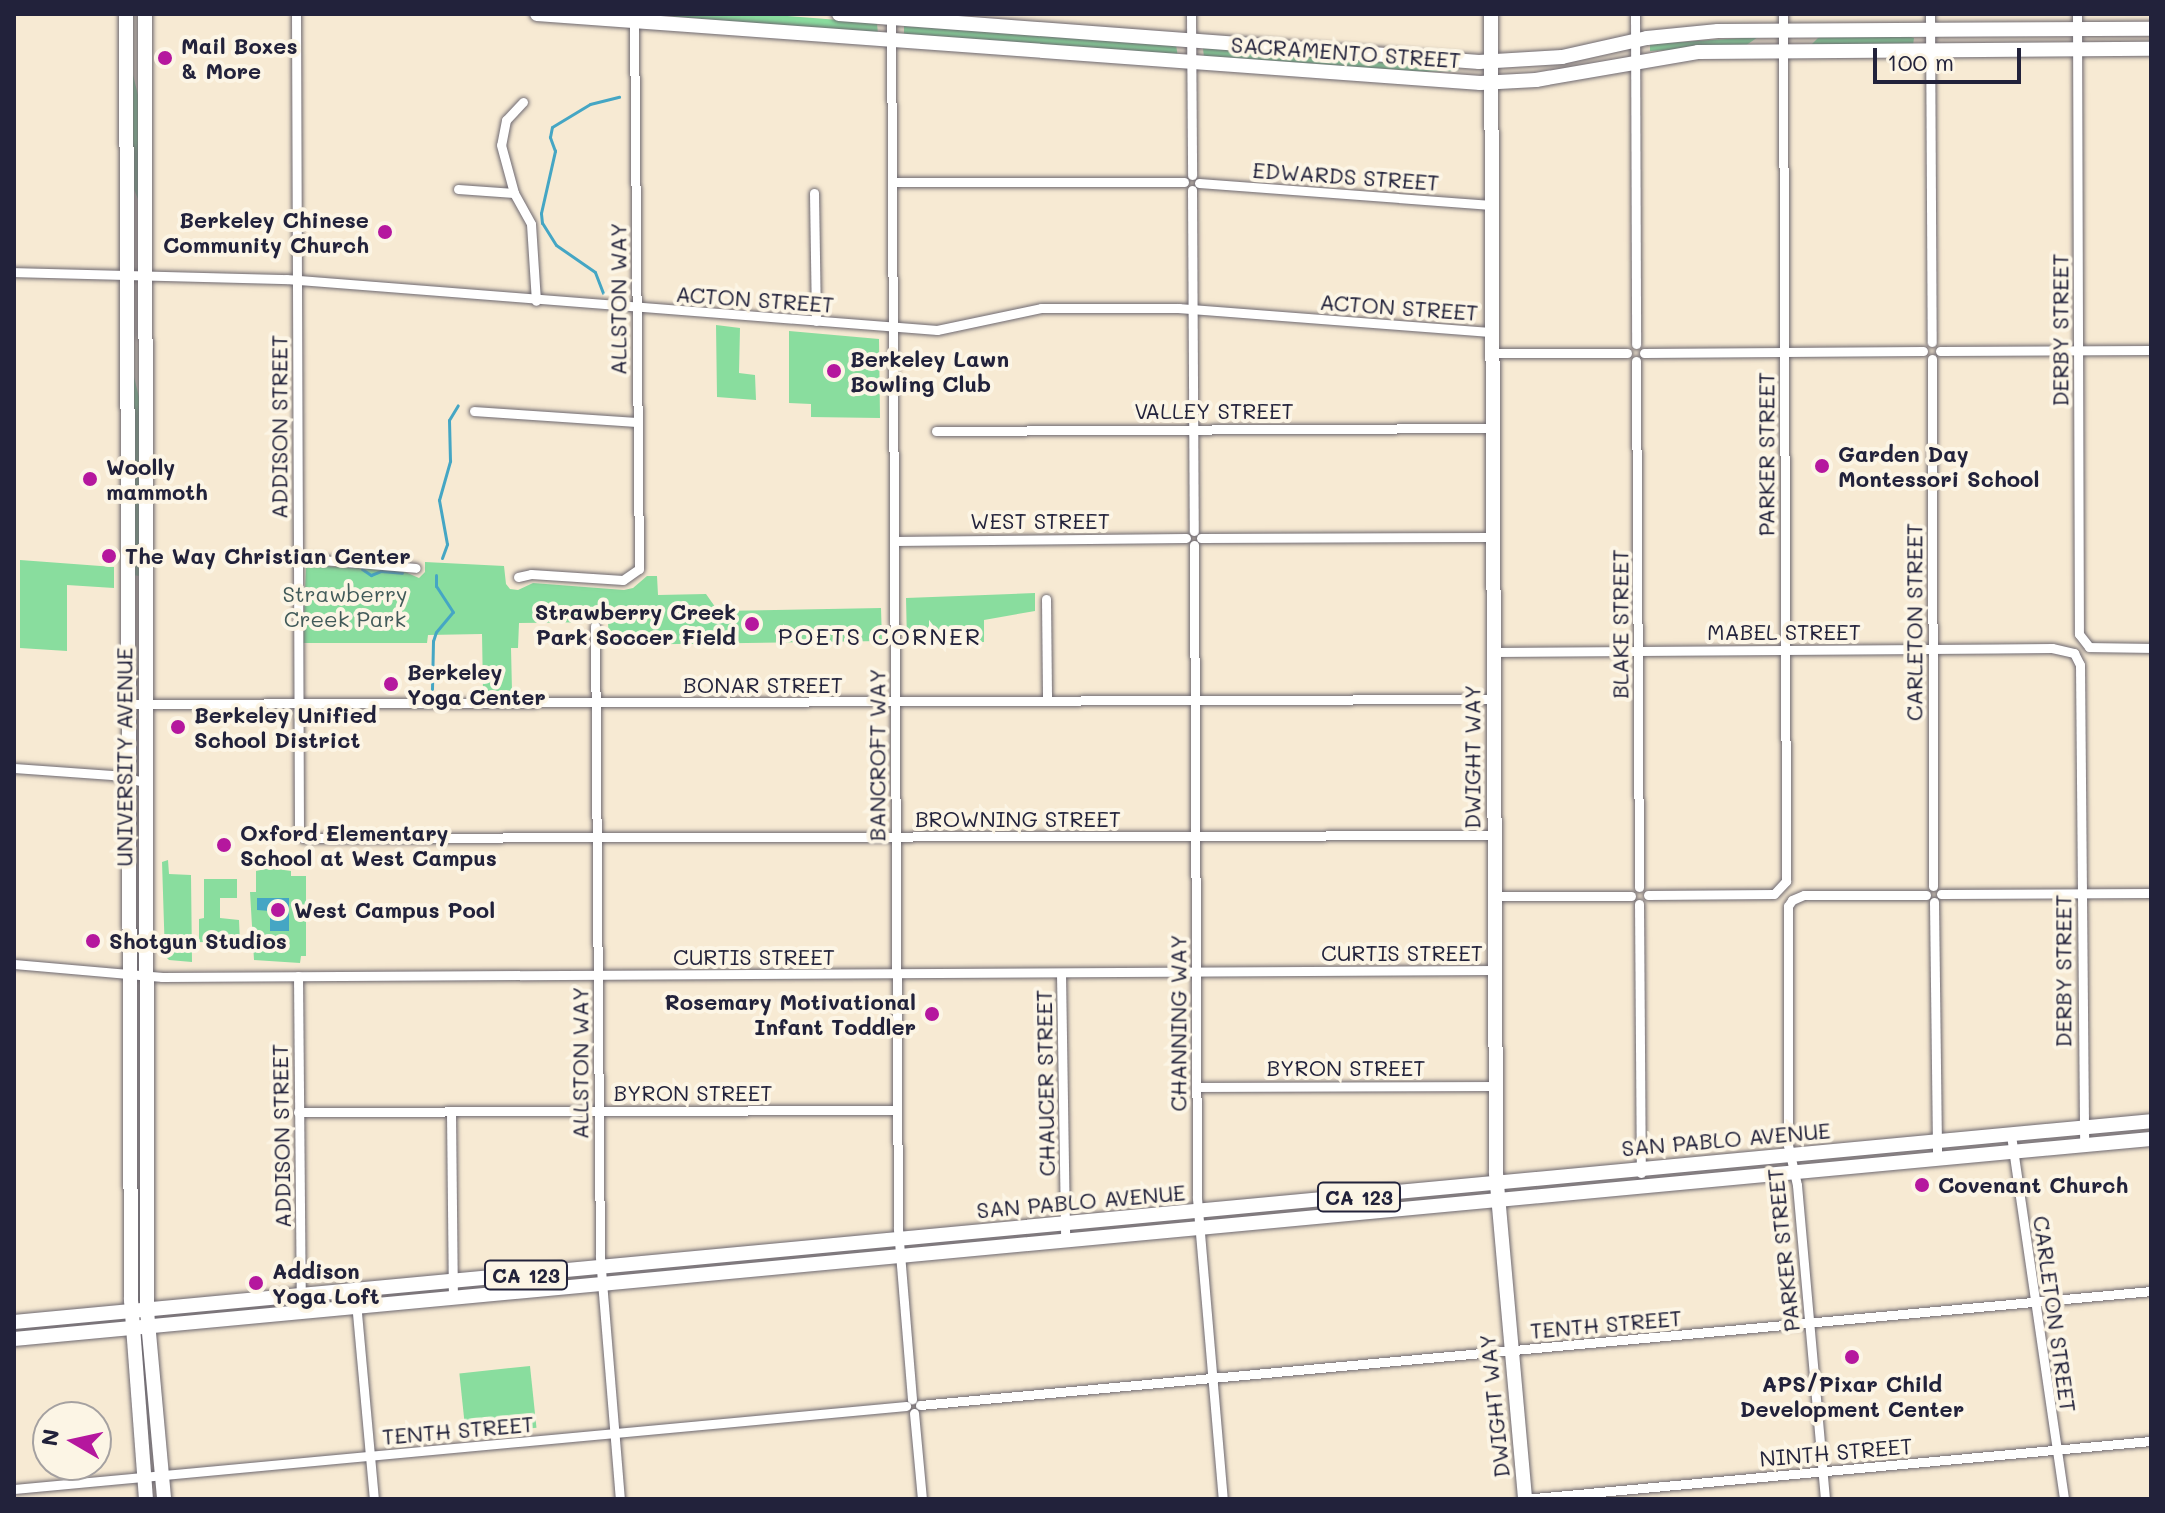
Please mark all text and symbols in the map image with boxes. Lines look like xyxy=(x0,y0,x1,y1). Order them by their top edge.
street label: SACRAMENTO STREET xyxy=(1230,31,1462,73)
place label: Mail Boxes & More xyxy=(181,32,298,84)
scale bar xyxy=(1877,32,2025,82)
text: 100 m xyxy=(1887,46,1954,77)
marker: Mail Boxes & More xyxy=(156,49,174,67)
street label: EDWARDS STREET xyxy=(1252,156,1440,196)
place label: Berkeley Chinese Community Church xyxy=(163,206,369,258)
marker: Berkeley Chinese Community Church xyxy=(376,223,394,241)
street label: ALLSTON WAY xyxy=(605,223,631,375)
street label: DERBY STREET xyxy=(2047,253,2073,407)
street label: ACTON STREET xyxy=(675,280,835,318)
street label: ACTON STREET xyxy=(1319,288,1479,326)
street label: ADDISON STREET xyxy=(266,335,292,519)
place label: Berkeley Lawn Bowling Club xyxy=(850,345,1009,396)
marker: Berkeley Lawn Bowling Club xyxy=(825,362,843,380)
street label: PARKER STREET xyxy=(1753,372,1779,536)
street label: VALLEY STREET xyxy=(1134,398,1294,424)
place label: Garden Day Montessori School xyxy=(1838,440,2039,492)
place label: Woolly mammoth xyxy=(106,453,208,504)
marker: Garden Day Montessori School xyxy=(1813,457,1831,475)
marker: Woolly mammoth xyxy=(81,470,99,488)
street label: WEST STREET xyxy=(970,508,1110,534)
street label: CARLETON STREET xyxy=(1901,523,1927,721)
place label: The Way Christian Center xyxy=(125,543,411,569)
marker: The Way Christian Center xyxy=(100,547,118,565)
street label: BLAKE STREET xyxy=(1607,549,1633,699)
park label: Strawberry Creek Park xyxy=(282,580,408,632)
place label: Strawberry Creek Park Soccer Field xyxy=(535,598,736,650)
marker: Strawberry Creek Park Soccer Field xyxy=(743,615,761,633)
street label: MABEL STREET xyxy=(1707,619,1861,645)
district label: POETS CORNER xyxy=(778,622,982,650)
street label: UNIVERSITY AVENUE xyxy=(111,647,137,867)
place label: Berkeley Yoga Center xyxy=(407,658,546,710)
street label: BANCROFT WAY xyxy=(864,669,890,841)
street label: BONAR STREET xyxy=(683,672,843,698)
marker: Berkeley Yoga Center xyxy=(382,675,400,693)
street label: DWIGHT WAY xyxy=(1459,685,1485,829)
place label: Berkeley Unified School District xyxy=(194,701,377,752)
marker: Berkeley Unified School District xyxy=(169,718,187,736)
street label: BROWNING STREET xyxy=(915,806,1121,832)
place label: Oxford Elementary School at West Campus xyxy=(240,819,497,870)
marker: Oxford Elementary School at West Campus xyxy=(215,836,233,854)
street label: DERBY STREET xyxy=(2050,894,2076,1048)
place label: West Campus Pool xyxy=(294,897,495,923)
marker: West Campus Pool xyxy=(269,901,287,919)
place label: Shotgun Studios xyxy=(109,928,287,954)
marker: Shotgun Studios xyxy=(84,932,102,950)
street label: CHANNING WAY xyxy=(1165,934,1191,1112)
street label: CURTIS STREET xyxy=(1321,940,1483,966)
street label: CURTIS STREET xyxy=(673,944,835,970)
street label: ALLSTON WAY xyxy=(567,987,593,1139)
place label: Rosemary Motivational Infant Toddler xyxy=(665,988,916,1040)
street label: CHAUCER STREET xyxy=(1030,989,1060,1177)
marker: Rosemary Motivational Infant Toddler xyxy=(923,1005,941,1023)
street label: ADDISON STREET xyxy=(266,1044,296,1228)
street label: BYRON STREET xyxy=(1266,1055,1426,1081)
street label: BYRON STREET xyxy=(613,1080,773,1106)
street label: SAN PABLO AVENUE xyxy=(1620,1117,1832,1161)
street label: PARKER STREET xyxy=(1761,1167,1805,1333)
place label: Covenant Church xyxy=(1938,1172,2128,1198)
marker: Covenant Church xyxy=(1913,1176,1931,1194)
street label: SAN PABLO AVENUE xyxy=(975,1179,1187,1223)
road number: CA 123 xyxy=(1315,1181,1403,1213)
street label: CARLETON STREET xyxy=(2028,1214,2082,1414)
place label: Addison Yoga Loft xyxy=(272,1257,380,1308)
road number: CA 123 xyxy=(482,1259,570,1291)
marker: Addison Yoga Loft xyxy=(247,1274,265,1292)
street label: TENTH STREET xyxy=(1529,1304,1683,1344)
street label: DWIGHT WAY xyxy=(1473,1333,1515,1479)
marker: APS/Pixar Child Development Center xyxy=(1843,1348,1861,1366)
place label: APS/Pixar Child Development Center xyxy=(1740,1370,1964,1422)
north arrow xyxy=(32,1401,112,1481)
street label: TENTH STREET xyxy=(381,1410,535,1450)
text: N xyxy=(34,1427,65,1448)
street label: NINTH STREET xyxy=(1758,1432,1914,1472)

